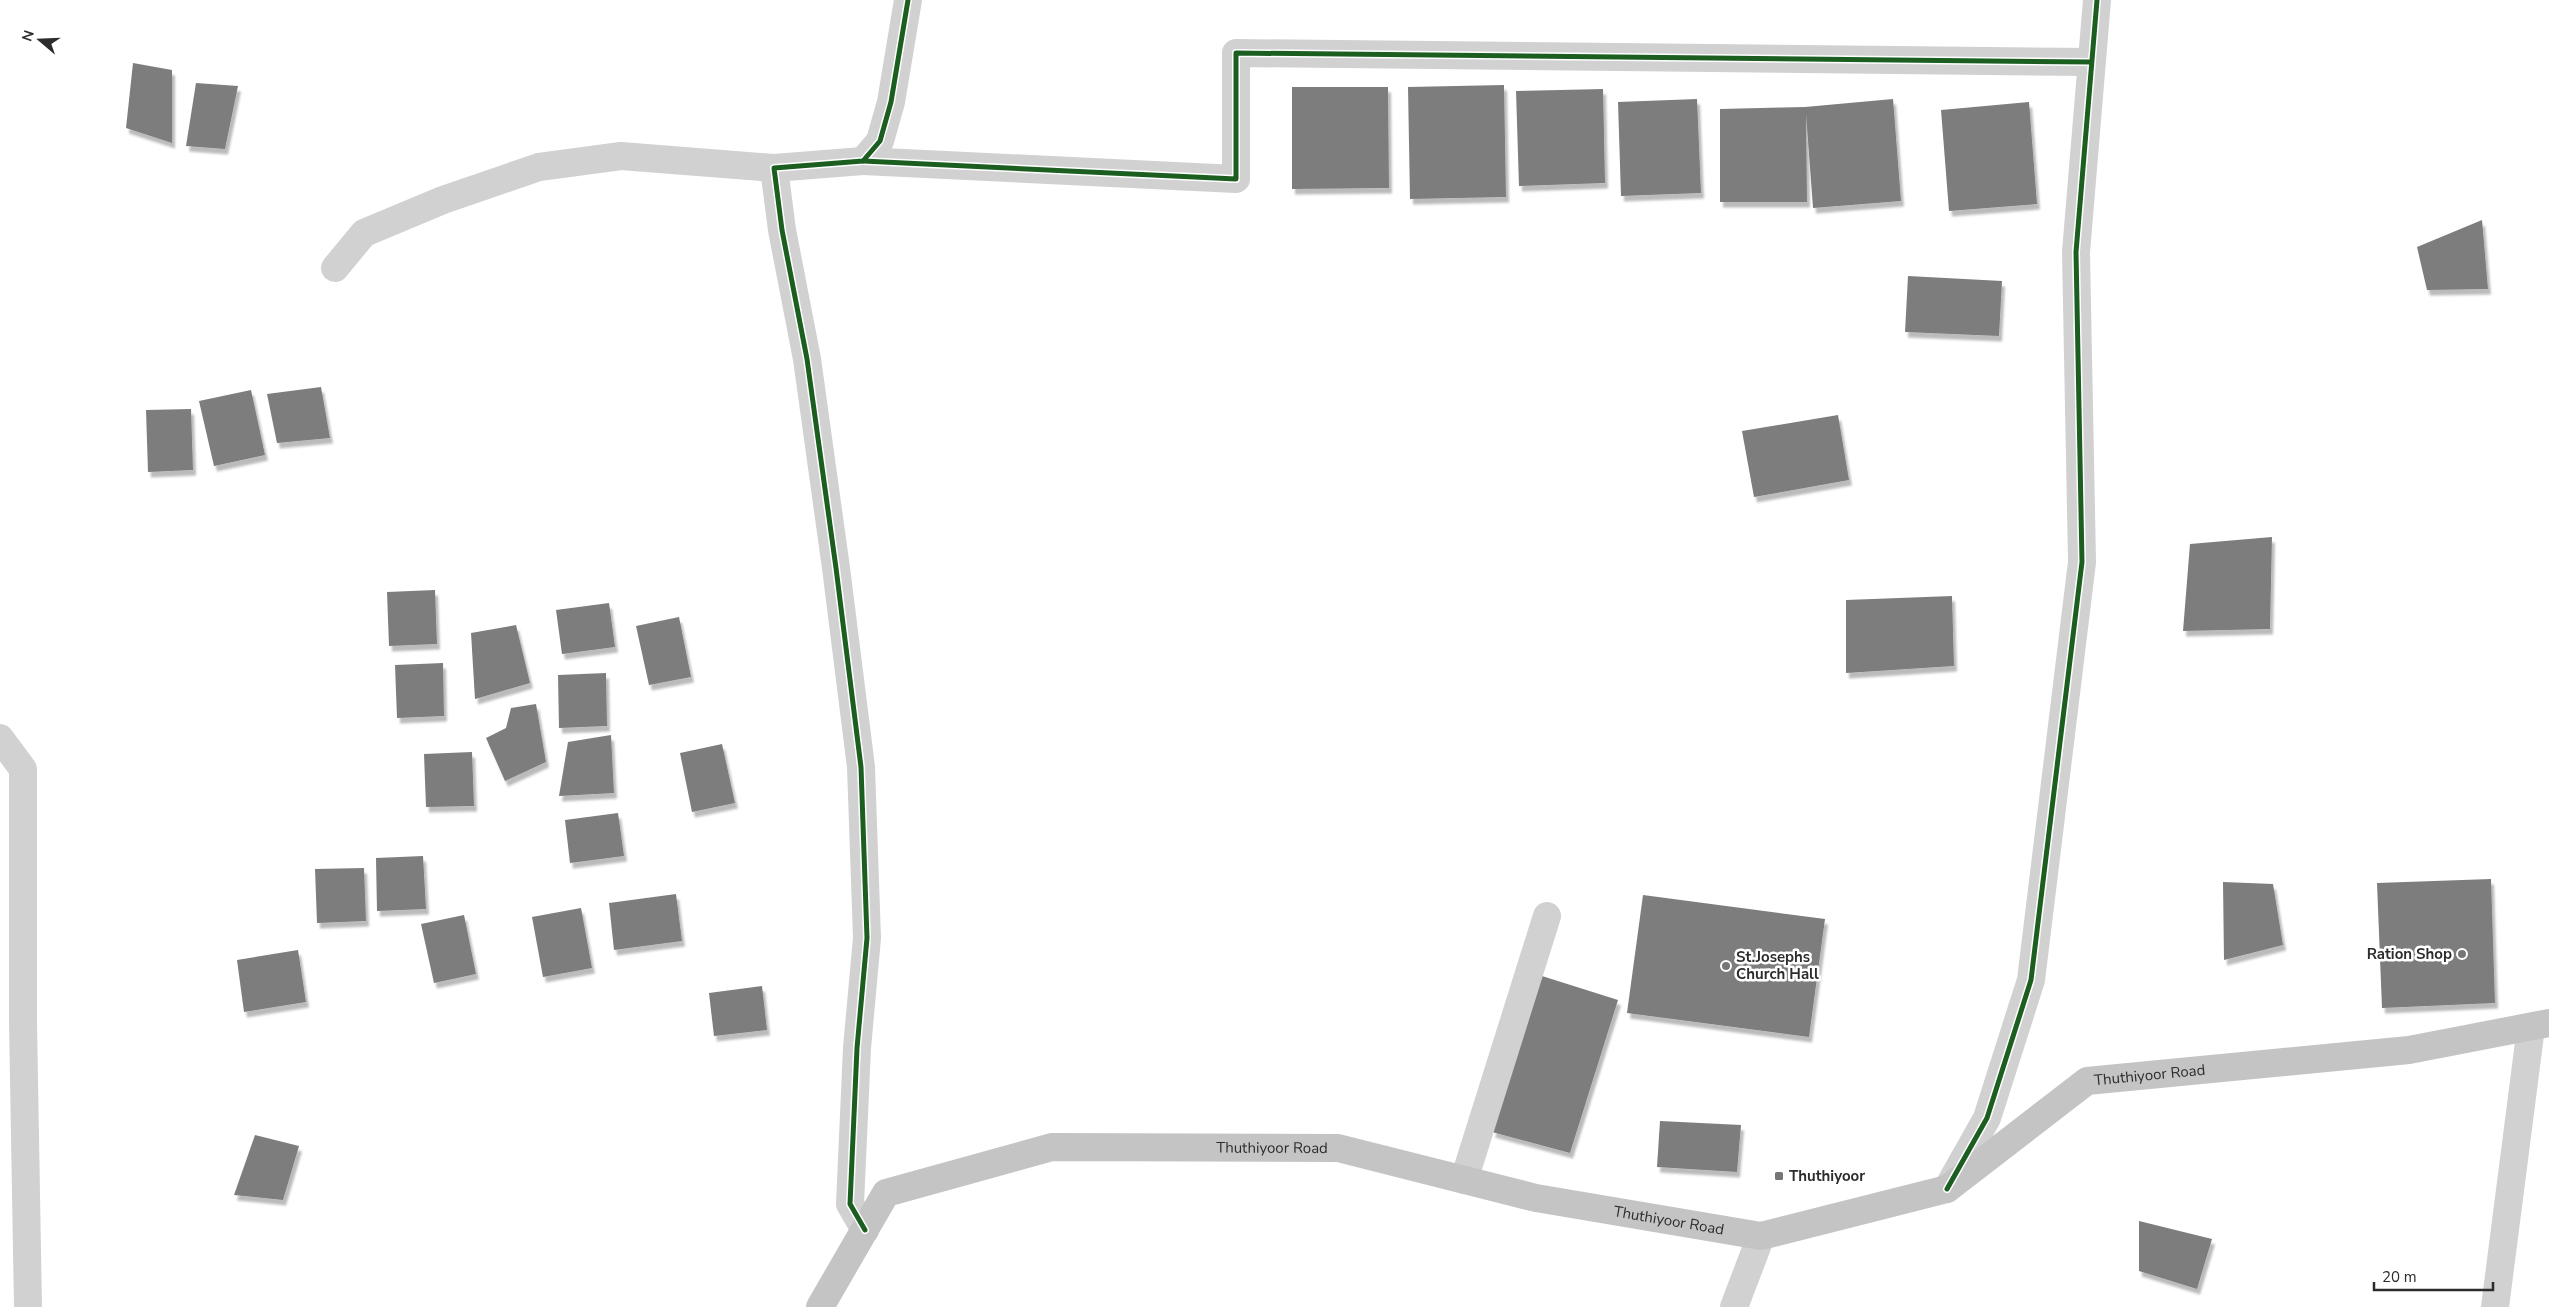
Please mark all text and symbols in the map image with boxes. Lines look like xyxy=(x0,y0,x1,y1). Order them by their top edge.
north arrow xyxy=(15,15,65,65)
text: N xyxy=(17,28,39,44)
place label: Ration Shop xyxy=(2367,944,2452,964)
place label: St.Josephs Church Hall xyxy=(1736,947,1819,984)
marker: Ration Shop xyxy=(2456,948,2468,960)
marker: St.Josephs Church Hall xyxy=(1720,960,1732,972)
street label: Thuthiyoor Road xyxy=(2093,1060,2206,1090)
street label: Thuthiyoor Road xyxy=(1216,1138,1328,1158)
place label: Thuthiyoor xyxy=(1789,1166,1865,1186)
marker: Thuthiyoor xyxy=(1773,1170,1785,1182)
street label: Thuthiyoor Road xyxy=(1612,1201,1726,1240)
scale bar xyxy=(2374,1260,2493,1292)
text: 20 m xyxy=(2382,1267,2417,1287)

